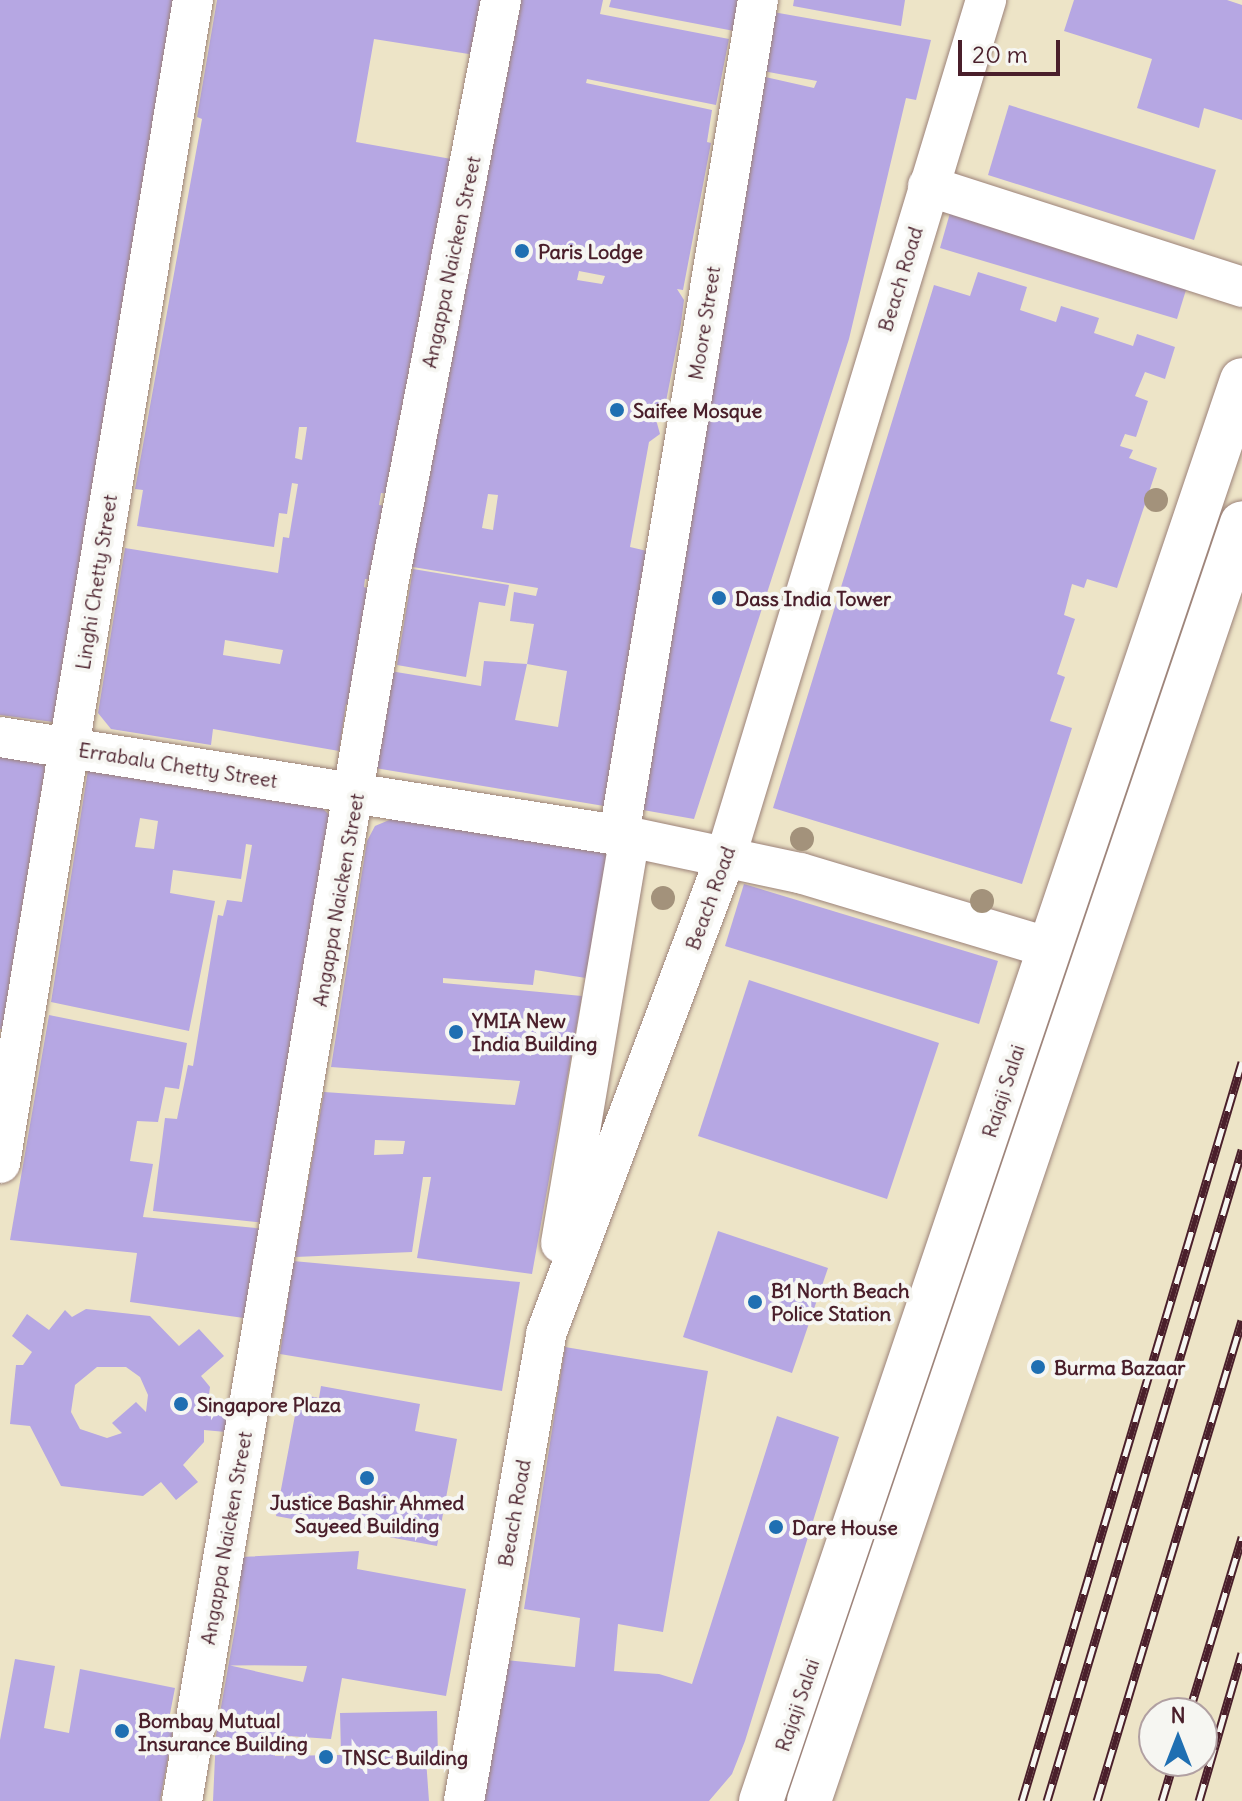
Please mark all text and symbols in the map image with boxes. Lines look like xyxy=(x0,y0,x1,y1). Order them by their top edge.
scale bar xyxy=(962,24,1064,74)
text: 20 m xyxy=(972,39,1028,69)
street label: Angappa Naicken Street xyxy=(417,154,485,370)
street label: Beach Road xyxy=(873,224,927,334)
place label: Paris Lodge xyxy=(538,239,643,263)
marker: Paris Lodge xyxy=(513,242,531,260)
street label: Moore Street xyxy=(683,264,725,382)
place label: Saifee Mosque xyxy=(633,398,762,422)
marker: Saifee Mosque xyxy=(608,401,626,419)
street label: Linghi Chetty Street xyxy=(70,493,122,671)
place label: Dass India Tower xyxy=(735,586,891,610)
marker: Dass India Tower xyxy=(710,589,728,607)
street label: Errabalu Chetty Street xyxy=(77,737,279,793)
street label: Angappa Naicken Street xyxy=(307,791,369,1009)
street label: Beach Road xyxy=(680,843,740,953)
place label: YMIA New India Building xyxy=(472,1008,597,1055)
marker: YMIA New India Building xyxy=(447,1023,465,1041)
street label: Rajaji Salai xyxy=(977,1041,1029,1141)
place label: B1 North Beach Police Station xyxy=(771,1278,910,1325)
marker: B1 North Beach Police Station xyxy=(746,1293,764,1311)
place label: Burma Bazaar xyxy=(1054,1355,1186,1379)
marker: Burma Bazaar xyxy=(1029,1358,1047,1376)
place label: Singapore Plaza xyxy=(197,1392,341,1416)
marker: Singapore Plaza xyxy=(172,1395,190,1413)
street label: Angappa Naicken Street xyxy=(195,1429,257,1647)
street label: Beach Road xyxy=(493,1457,535,1569)
marker: Justice Bashir Ahmed Sayeed Building xyxy=(358,1469,376,1487)
place label: Justice Bashir Ahmed Sayeed Building xyxy=(270,1490,464,1537)
place label: Dare House xyxy=(792,1515,898,1539)
marker: Dare House xyxy=(767,1518,785,1536)
street label: Rajaji Salai xyxy=(770,1655,824,1755)
north arrow xyxy=(1138,1697,1218,1777)
text: N xyxy=(1170,1701,1186,1729)
place label: Bombay Mutual Insurance Building xyxy=(138,1708,308,1755)
marker: Bombay Mutual Insurance Building xyxy=(113,1722,131,1740)
place label: TNSC Building xyxy=(342,1745,468,1769)
marker: TNSC Building xyxy=(317,1748,335,1766)

